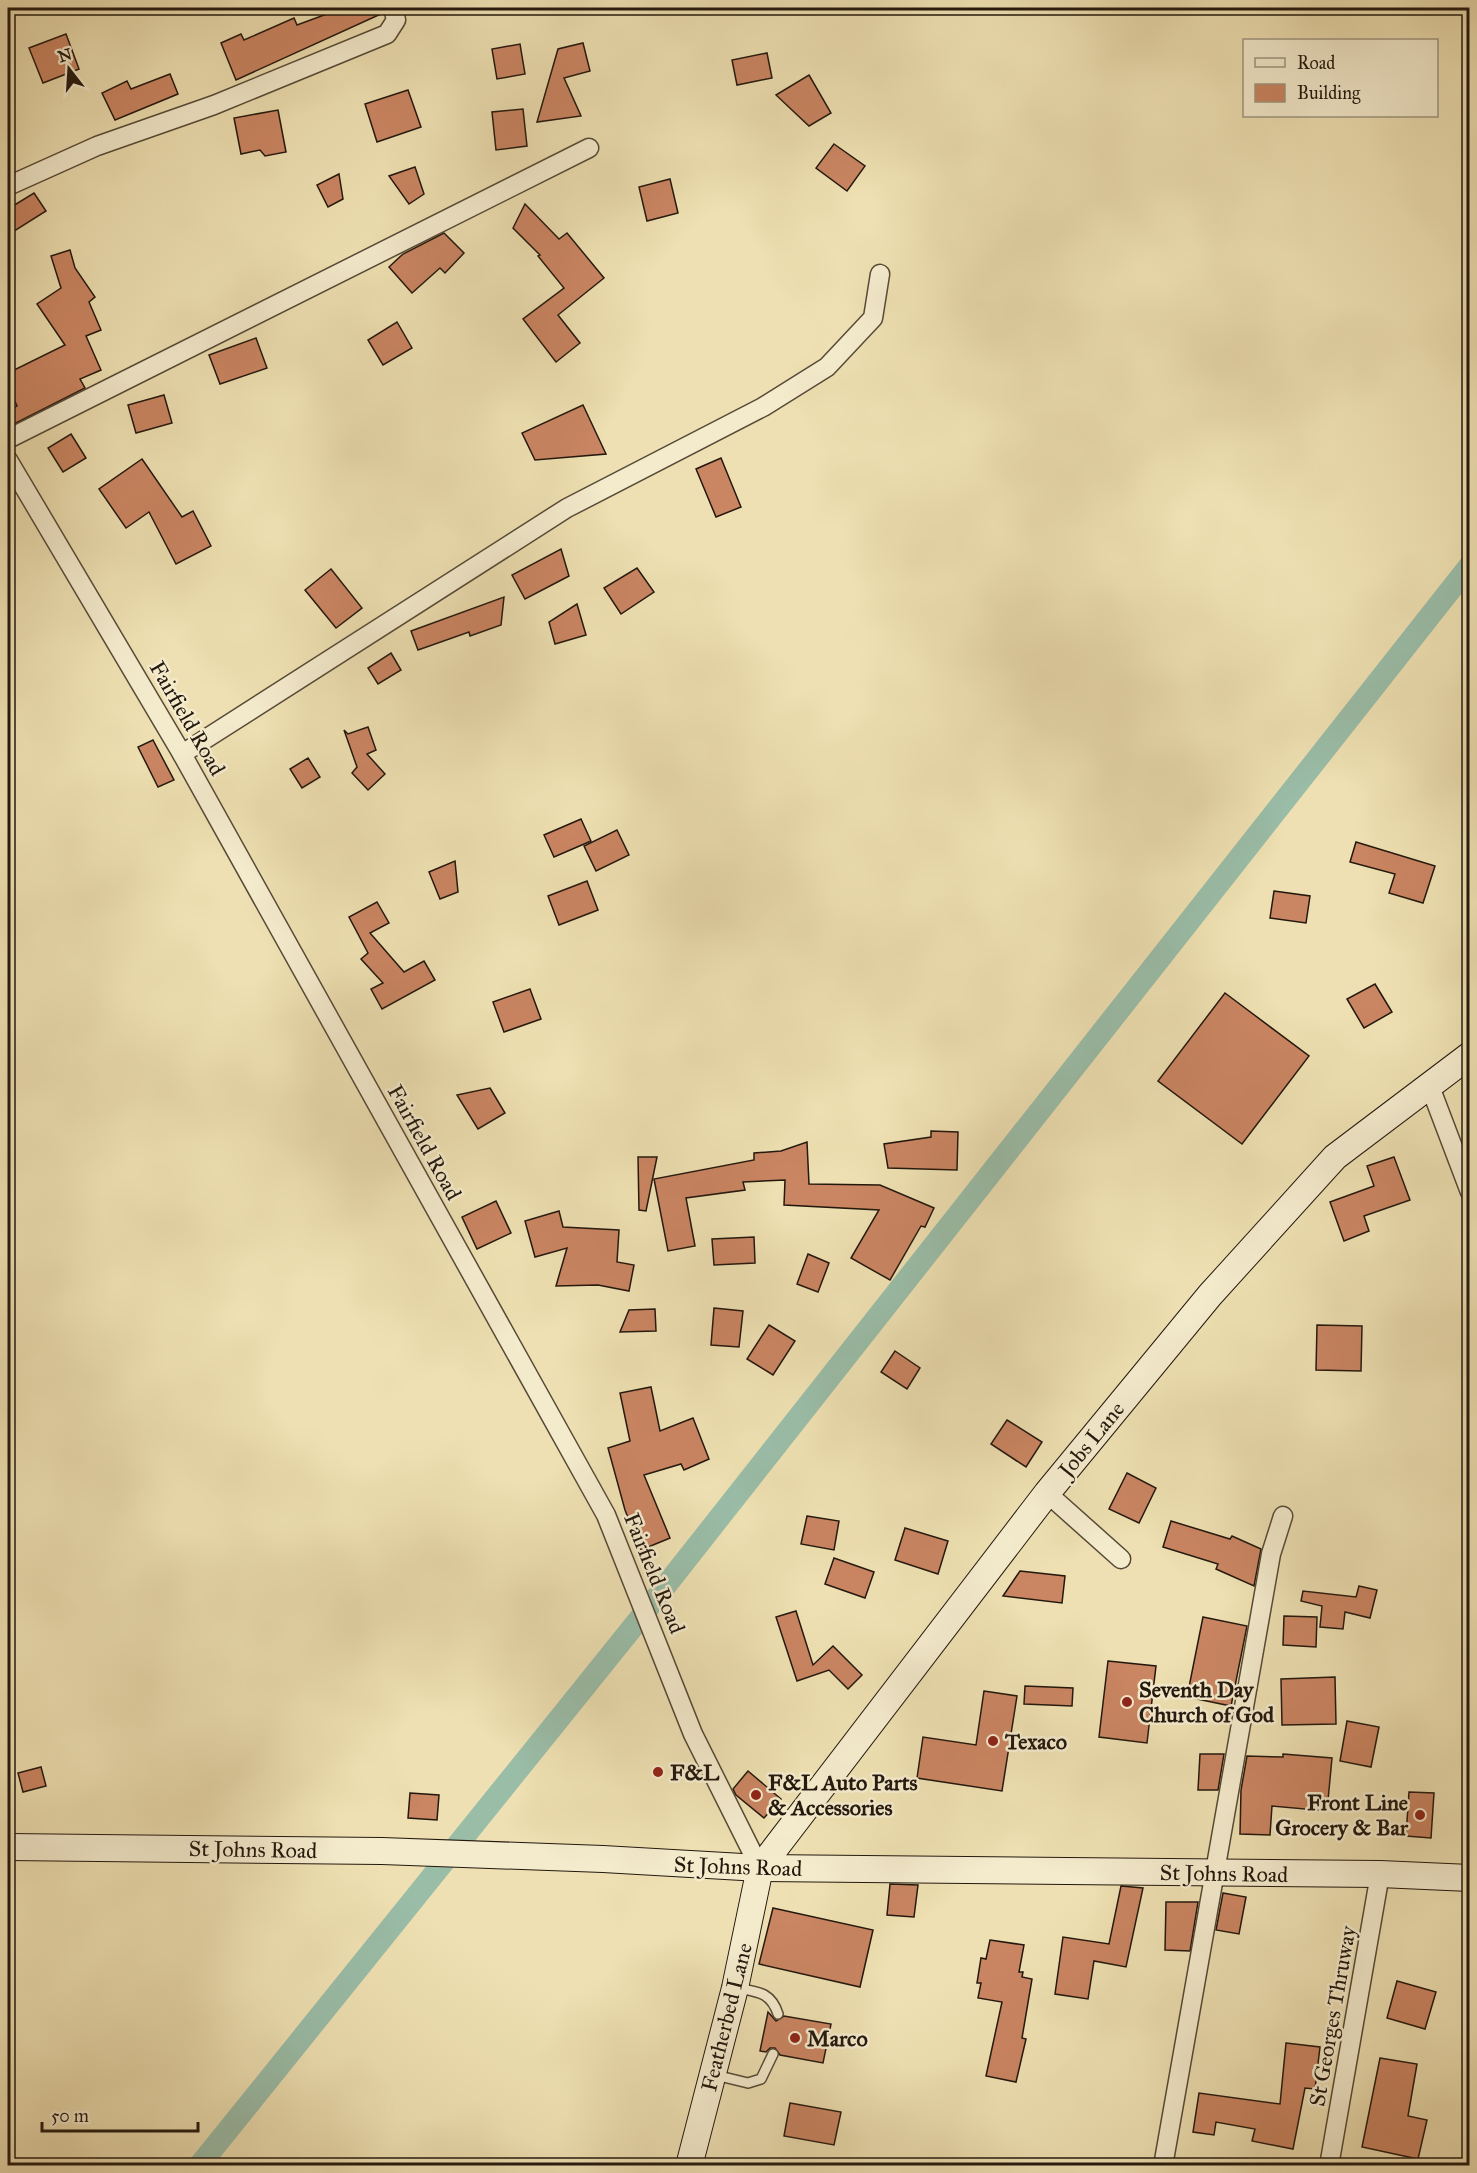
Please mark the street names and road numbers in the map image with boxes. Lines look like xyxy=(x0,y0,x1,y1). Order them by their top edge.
street label: Fairfield Road xyxy=(144,656,231,780)
street label: Fairfield Road xyxy=(382,1080,467,1205)
street label: Jobs Lane xyxy=(1051,1396,1130,1484)
street label: Fairfield Road xyxy=(618,1509,691,1638)
street label: St Johns Road xyxy=(188,1835,317,1864)
street label: St Johns Road xyxy=(673,1851,803,1882)
street label: St Johns Road xyxy=(1159,1859,1288,1888)
street label: St Georges Thruway xyxy=(1303,1923,1362,2109)
street label: Featherbed Lane xyxy=(695,1940,758,2094)

